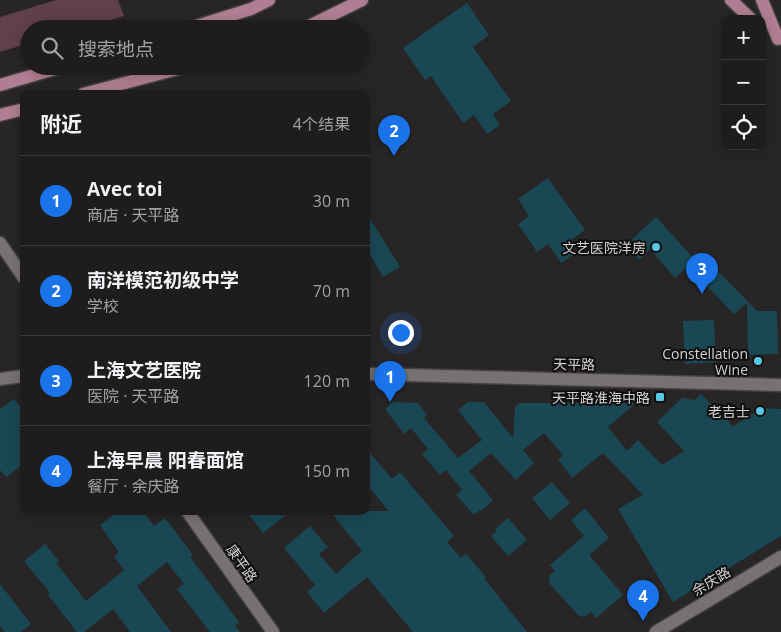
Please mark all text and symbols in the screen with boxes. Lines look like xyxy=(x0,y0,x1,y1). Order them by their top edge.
map controls xyxy=(721,15,766,150)
button: + xyxy=(721,15,766,60)
search box xyxy=(20,20,370,75)
icon: search xyxy=(38,34,66,62)
text: 搜索地点 xyxy=(78,36,154,62)
button: − xyxy=(721,60,766,105)
button: locate xyxy=(721,105,766,150)
text: 附近 xyxy=(40,110,82,138)
text: 4个结果 xyxy=(293,113,350,135)
pin: 2 xyxy=(378,115,410,156)
text: Avec toi xyxy=(87,176,163,202)
text: 1 xyxy=(51,190,61,212)
text: 30 m xyxy=(313,190,350,212)
text: 商店 · 天平路 xyxy=(87,204,180,226)
place label: 文艺医院洋房 xyxy=(562,238,646,257)
marker: 文艺医院洋房 xyxy=(650,241,662,253)
pin: 3 xyxy=(686,253,718,294)
text: 南洋模范初级中学 xyxy=(87,267,239,293)
text: 2 xyxy=(51,280,61,302)
text: 70 m xyxy=(313,280,350,302)
text: 学校 xyxy=(87,295,119,317)
your location xyxy=(388,320,414,346)
place label: Constellation Wine xyxy=(662,344,748,379)
street label: 天平路 xyxy=(553,354,595,374)
marker: Constellation Wine xyxy=(752,355,764,367)
text: 上海文艺医院 xyxy=(87,357,201,383)
pin: 1 xyxy=(374,361,406,402)
text: 3 xyxy=(51,370,61,392)
text: 120 m xyxy=(304,370,350,392)
text: 医院 · 天平路 xyxy=(87,385,180,407)
place label: 天平路淮海中路 xyxy=(552,388,650,407)
marker: 天平路淮海中路 xyxy=(654,391,666,403)
place label: 老吉士 xyxy=(708,402,750,421)
marker: 老吉士 xyxy=(754,405,766,417)
text: 上海早晨 阳春面馆 xyxy=(87,447,244,473)
text: 4 xyxy=(51,460,61,482)
text: 150 m xyxy=(304,460,350,482)
text: 餐厅 · 余庆路 xyxy=(87,475,180,497)
street label: 康平路 xyxy=(222,540,262,586)
street label: 余庆路 xyxy=(688,562,734,600)
pin: 4 xyxy=(627,580,659,621)

